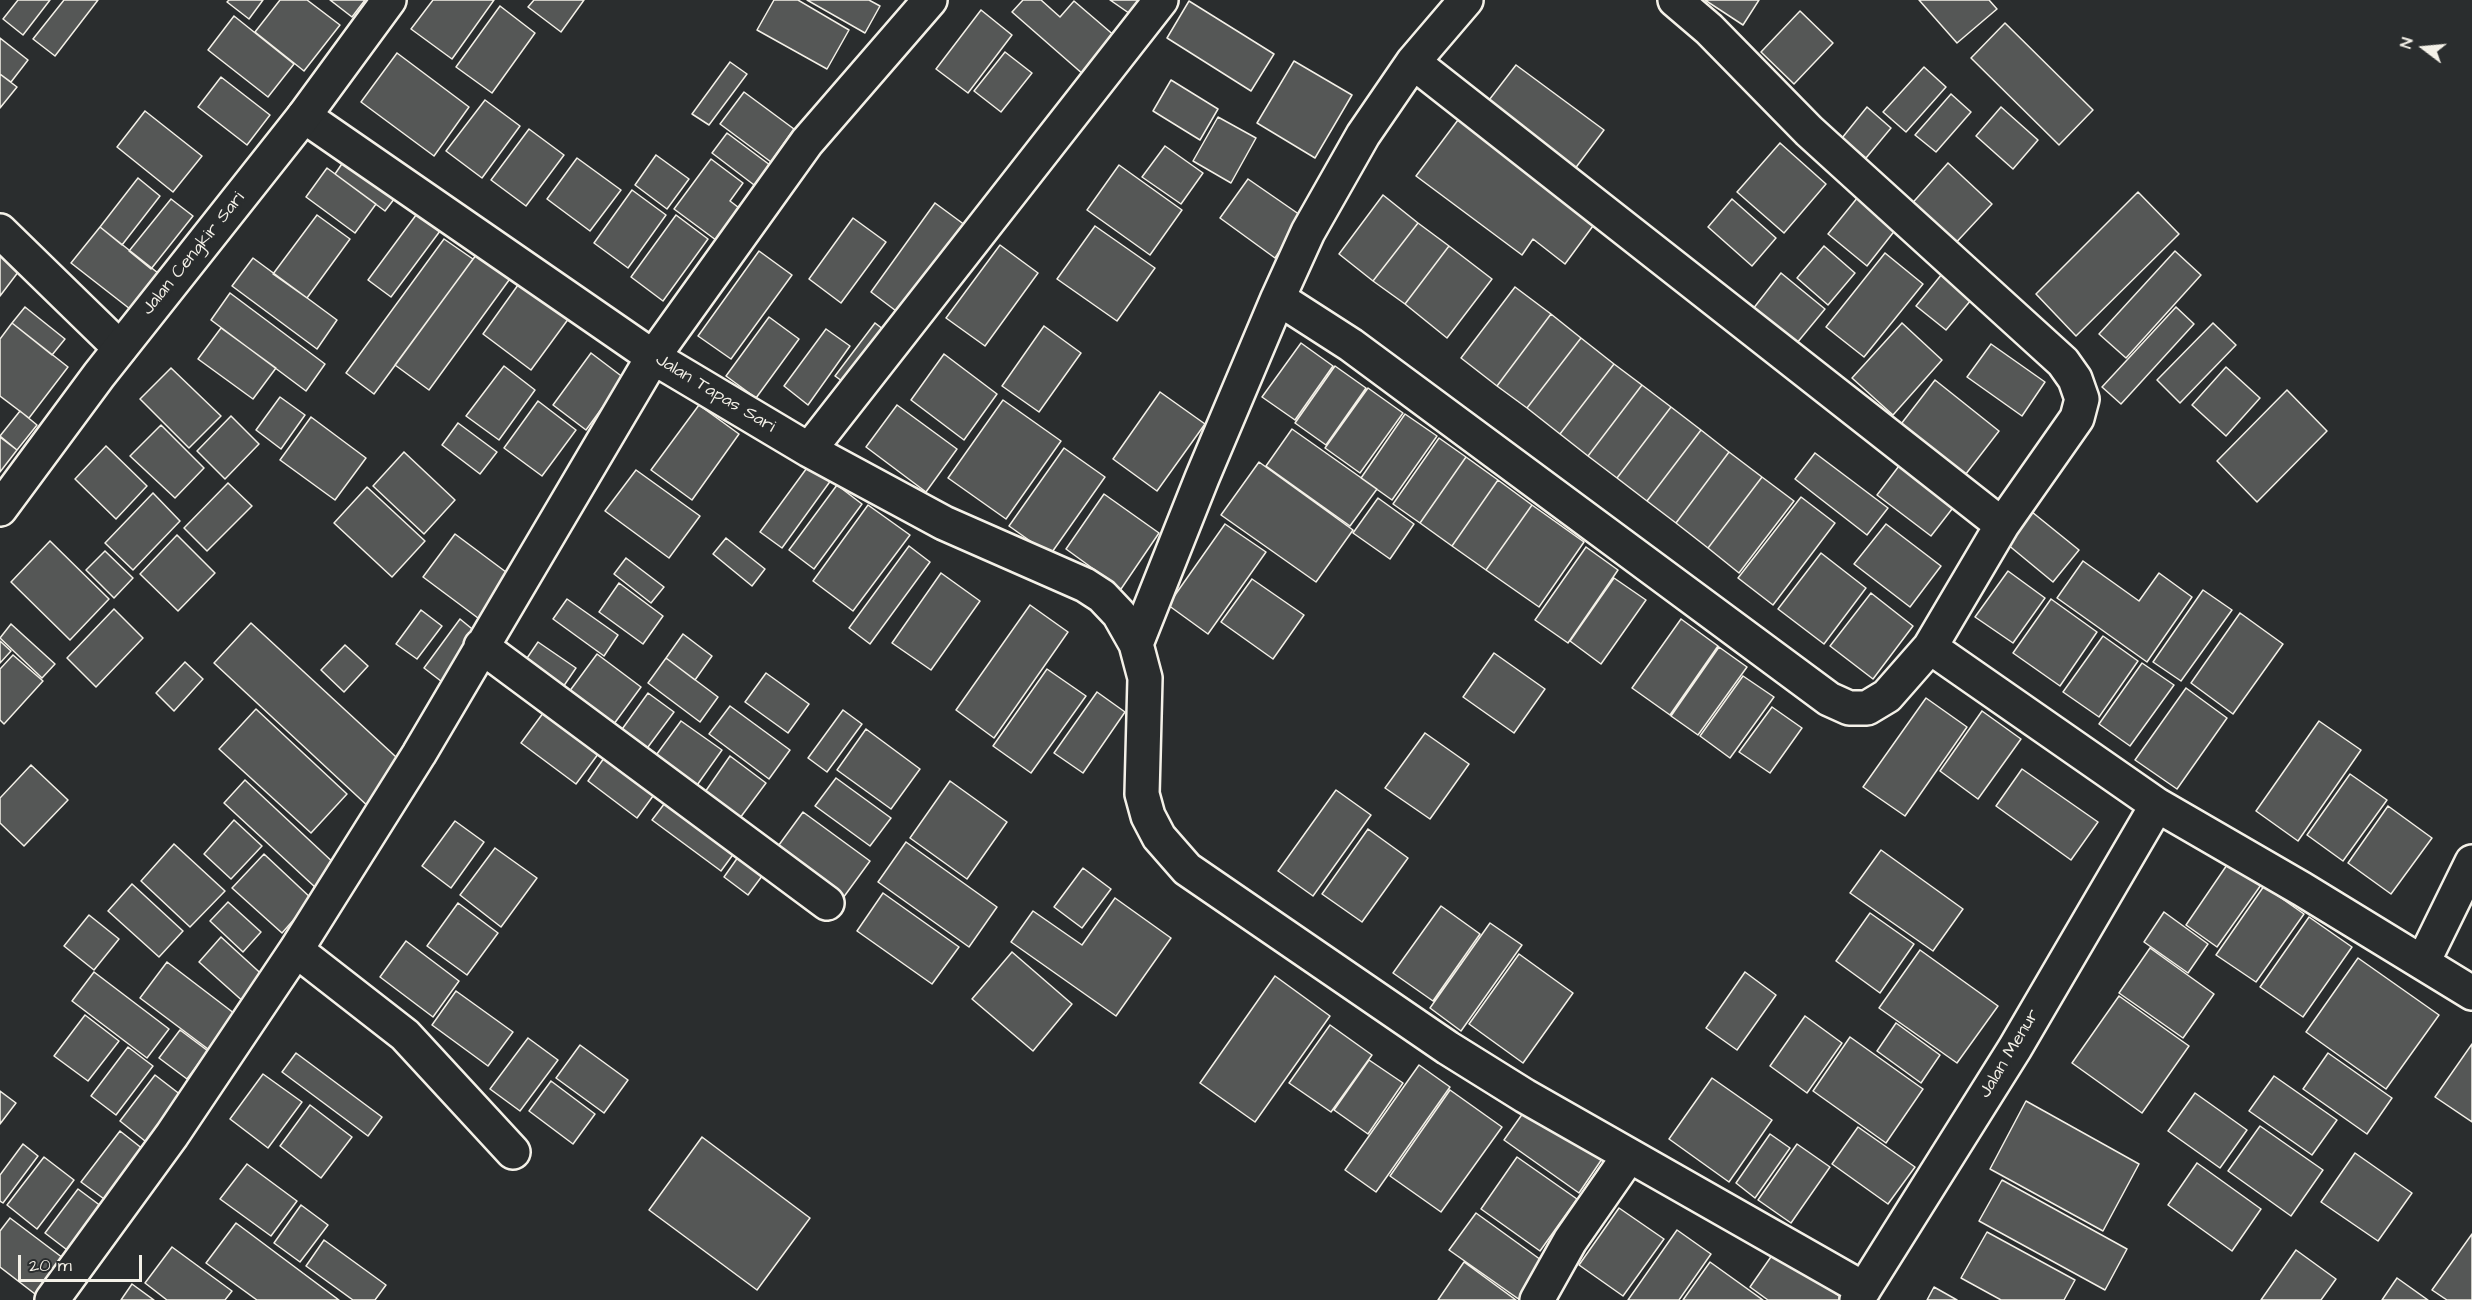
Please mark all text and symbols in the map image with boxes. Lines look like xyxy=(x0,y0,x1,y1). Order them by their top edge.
north arrow xyxy=(2394,18,2454,78)
text: N xyxy=(2395,35,2419,51)
street label: Jalan Cengkir Sari xyxy=(138,188,250,320)
street label: Jalan Tapas Sari xyxy=(651,350,779,438)
street label: Jalan Menur xyxy=(1975,1006,2045,1102)
scale bar xyxy=(21,1243,146,1281)
text: 20 m xyxy=(29,1253,72,1278)

